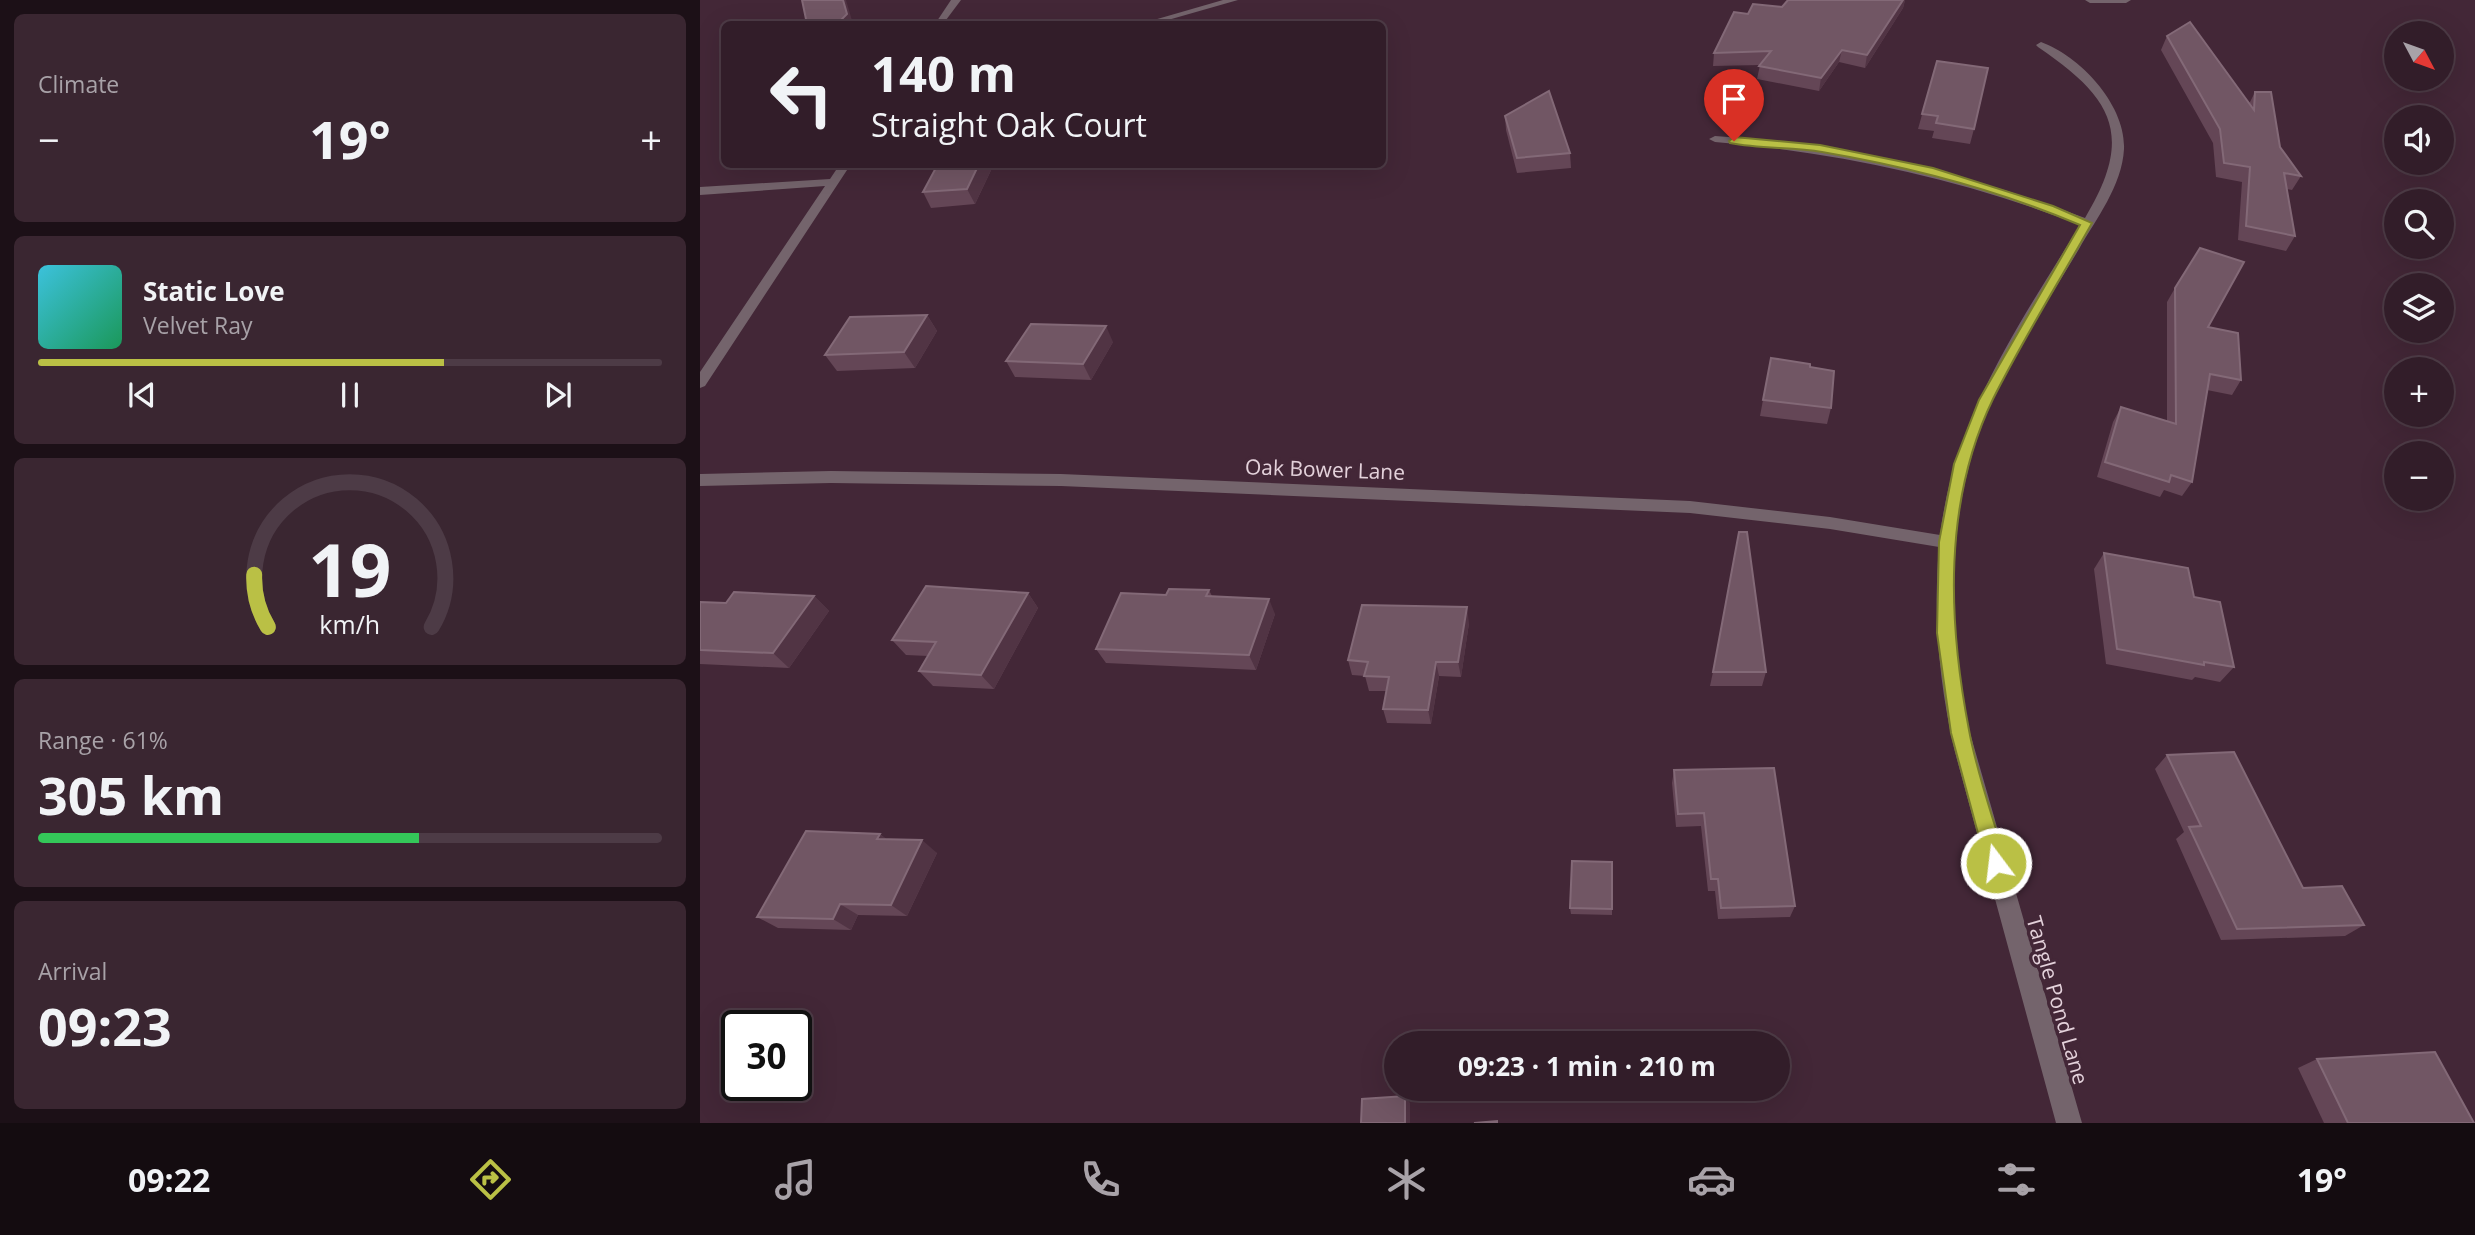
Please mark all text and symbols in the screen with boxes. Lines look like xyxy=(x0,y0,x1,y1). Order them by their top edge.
north arrow xyxy=(2384,21,2454,91)
map controls xyxy=(2384,21,2454,511)
text: 140 m xyxy=(871,40,1016,106)
icon: left xyxy=(756,49,847,140)
text: Climate xyxy=(38,68,119,100)
pin xyxy=(1704,69,1764,141)
icon: arrive xyxy=(1715,80,1753,118)
text: 19° xyxy=(309,103,391,174)
text: Straight Oak Court xyxy=(871,103,1147,146)
button: sound xyxy=(2384,105,2454,175)
text: − xyxy=(38,113,60,165)
text: + xyxy=(640,113,662,165)
button: search xyxy=(2384,189,2454,259)
text: Static Love xyxy=(143,273,285,309)
button: layers xyxy=(2384,273,2454,343)
text: Velvet Ray xyxy=(143,309,253,341)
button: + xyxy=(2384,357,2454,427)
icon: previous xyxy=(123,376,161,414)
icon: pause xyxy=(331,376,369,414)
icon: next xyxy=(539,376,577,414)
button: − xyxy=(2384,441,2454,511)
street label: Oak Bower Lane xyxy=(1245,452,1405,486)
text: 19 xyxy=(308,520,392,619)
text: km/h xyxy=(320,607,380,641)
text: Range · 61% xyxy=(38,724,168,756)
text: 305 km xyxy=(38,759,224,830)
position arrow xyxy=(1959,826,2033,900)
street label: Tangle Pond Lane xyxy=(2021,913,2095,1087)
text: Arrival xyxy=(38,955,107,987)
text: 09:23 xyxy=(38,990,172,1061)
speed limit sign: 30 xyxy=(721,1010,812,1101)
text: 09:23 · 1 min · 210 m xyxy=(1458,1048,1716,1084)
icon: directions xyxy=(466,1155,515,1204)
icon: music xyxy=(771,1155,820,1204)
icon: phone xyxy=(1076,1155,1125,1204)
icon: climate xyxy=(1382,1155,1431,1204)
icon: car xyxy=(1687,1155,1736,1204)
icon: filters xyxy=(1992,1155,2041,1204)
text: 09:22 xyxy=(128,1158,210,1201)
text: 19° xyxy=(2297,1158,2347,1201)

